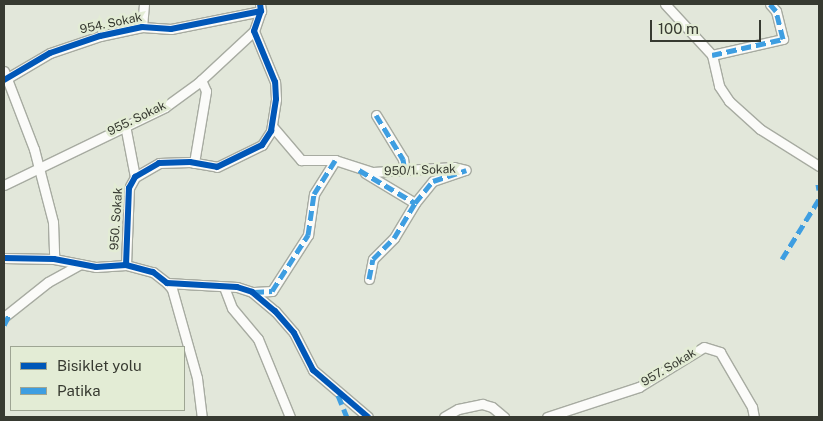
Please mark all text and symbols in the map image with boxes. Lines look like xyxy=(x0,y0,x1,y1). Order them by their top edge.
street label: 954. Sokak xyxy=(79,10,143,38)
scale bar xyxy=(653,10,764,42)
text: 100 m xyxy=(658,20,699,37)
street label: 955. Sokak xyxy=(105,99,169,139)
street label: 950/1. Sokak xyxy=(384,163,456,179)
street label: 950. Sokak xyxy=(108,187,126,251)
legend xyxy=(10,346,185,411)
street label: 957. Sokak xyxy=(639,346,699,390)
text: Bisiklet yolu xyxy=(57,357,142,374)
text: Patika xyxy=(57,382,101,399)

